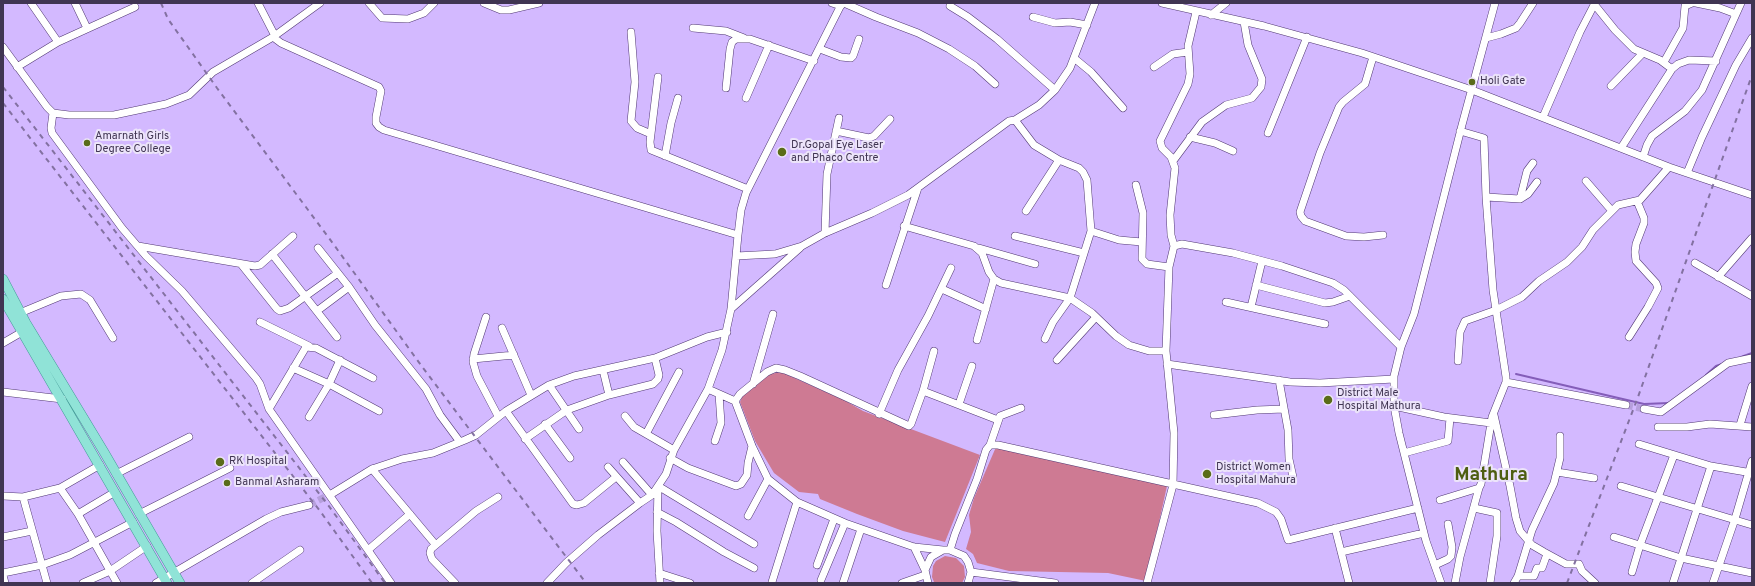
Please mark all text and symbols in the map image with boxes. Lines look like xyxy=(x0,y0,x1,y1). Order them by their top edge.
place label: Holi Gate xyxy=(1480,75,1525,89)
marker: Holi Gate xyxy=(1467,77,1477,87)
place label: Amarnath Girls Degree College xyxy=(95,130,171,156)
marker: Amarnath Girls Degree College xyxy=(82,138,92,148)
place label: Dr.Gopal Eye Laser and Phaco Centre xyxy=(791,139,883,165)
marker: Dr.Gopal Eye Laser and Phaco Centre xyxy=(776,146,788,158)
place label: District Male Hospital Mathura xyxy=(1337,387,1421,413)
marker: District Male Hospital Mathura xyxy=(1322,394,1334,406)
place label: RK Hospital xyxy=(229,455,287,469)
marker: RK Hospital xyxy=(214,456,226,468)
place label: District Women Hospital Mahura xyxy=(1216,461,1296,487)
district label: Mathura xyxy=(1454,465,1528,487)
marker: District Women Hospital Mahura xyxy=(1201,468,1213,480)
place label: Banmal Asharam xyxy=(235,476,319,490)
marker: Banmal Asharam xyxy=(222,478,232,488)

